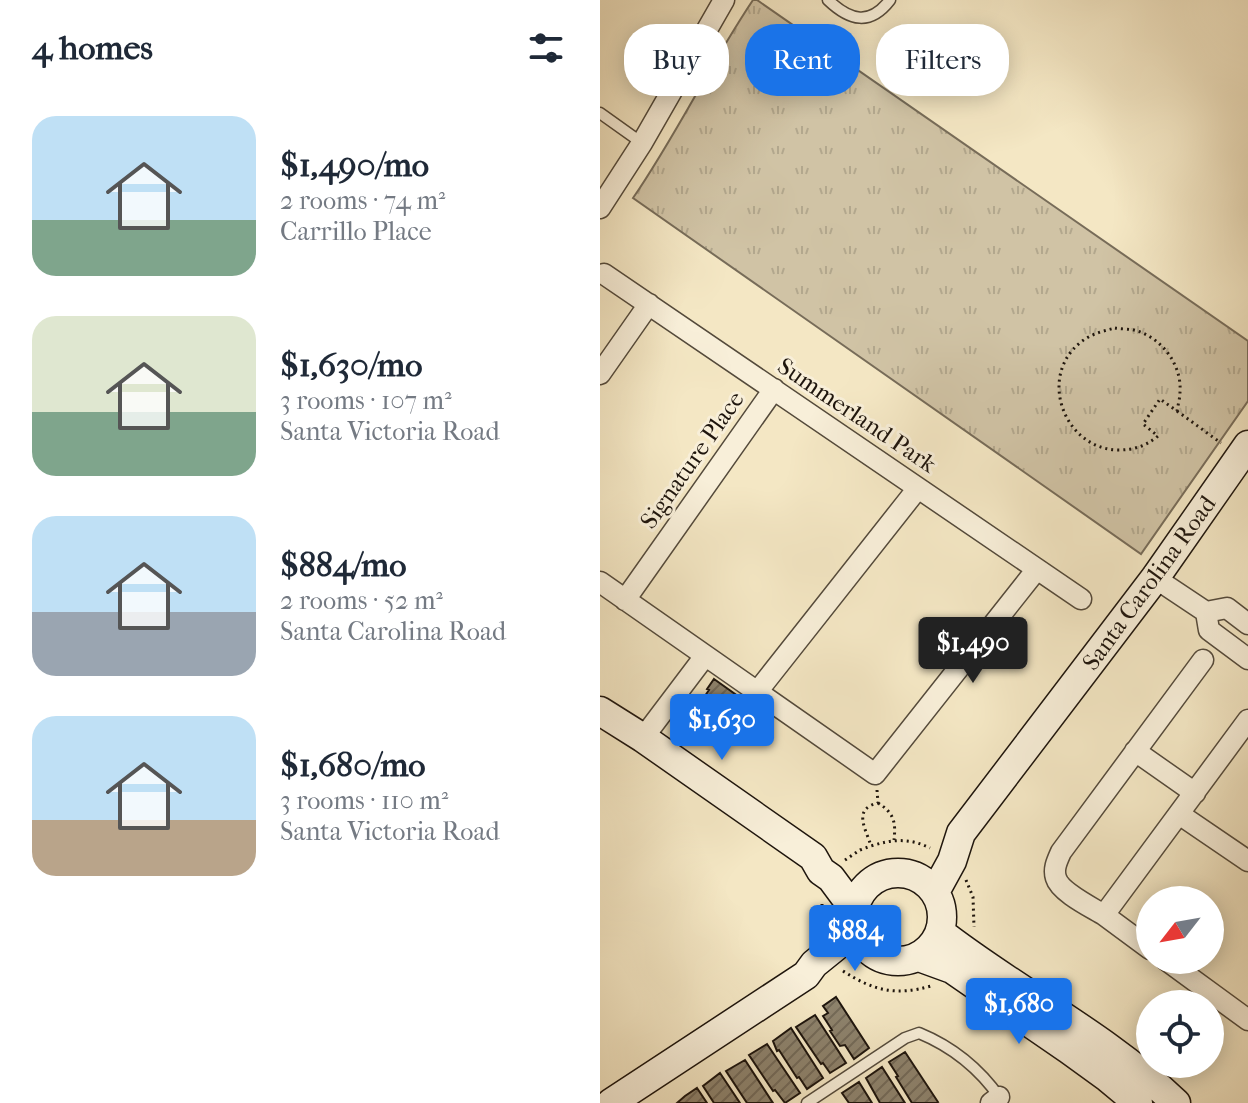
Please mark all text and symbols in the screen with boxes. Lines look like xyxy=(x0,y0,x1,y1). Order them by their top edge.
chip: Buy xyxy=(624,24,729,96)
chip: Rent xyxy=(745,24,860,96)
chip: Filters xyxy=(876,24,1009,96)
icon: filters xyxy=(524,26,568,70)
text: 4 homes xyxy=(32,28,153,68)
text: $1,490/mo xyxy=(280,145,429,185)
icon: home xyxy=(96,148,192,244)
text: 2 rooms · 74 m² xyxy=(280,185,445,216)
text: Carrillo Place xyxy=(280,216,432,247)
text: $1,630/mo xyxy=(280,345,422,385)
icon: home xyxy=(96,348,192,444)
street label: Summerland Park xyxy=(772,352,942,479)
text: 3 rooms · 107 m² xyxy=(280,385,452,416)
street label: Signature Place xyxy=(634,386,750,534)
text: Santa Victoria Road xyxy=(280,416,500,447)
street label: Santa Carolina Road xyxy=(1076,490,1222,676)
text: $884/mo xyxy=(280,545,406,585)
icon: home xyxy=(96,548,192,644)
text: 2 rooms · 52 m² xyxy=(280,585,443,616)
text: Santa Carolina Road xyxy=(280,616,506,647)
pin: $1,490 xyxy=(908,617,1038,685)
text: $1,490 xyxy=(937,627,1010,658)
pin: $1,630 xyxy=(657,694,787,762)
text: $1,630 xyxy=(688,704,756,735)
text: $1,680/mo xyxy=(280,745,426,785)
icon: home xyxy=(96,748,192,844)
text: 3 rooms · 110 m² xyxy=(280,785,448,816)
text: Santa Victoria Road xyxy=(280,816,500,847)
north arrow xyxy=(1136,886,1224,974)
map controls xyxy=(1136,886,1224,1078)
pin: $884 xyxy=(808,905,902,973)
text: $884 xyxy=(827,915,883,946)
pin: $1,680 xyxy=(954,978,1084,1046)
text: $1,680 xyxy=(984,988,1054,1019)
button: locate xyxy=(1136,990,1224,1078)

